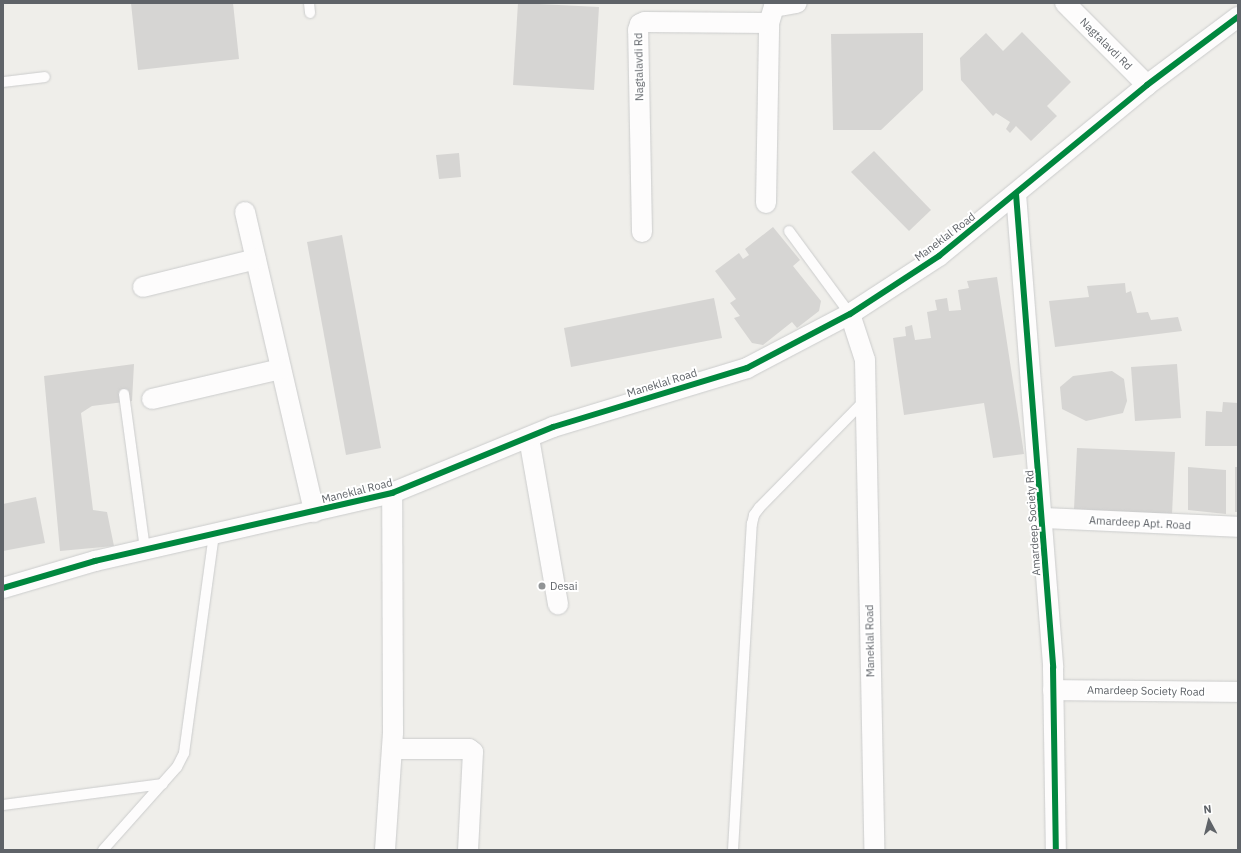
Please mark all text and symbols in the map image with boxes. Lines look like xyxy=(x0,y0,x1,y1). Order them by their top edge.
street label: Nagtalavdi Rd xyxy=(1077,15,1135,73)
street label: Nagtalavdi Rd xyxy=(632,33,646,101)
street label: Maneklal Road xyxy=(912,210,978,264)
street label: Maneklal Road xyxy=(625,366,699,400)
street label: Amardeep Society Rd xyxy=(1023,470,1043,576)
street label: Maneklal Road xyxy=(320,476,394,506)
street label: Amardeep Apt. Road xyxy=(1089,514,1191,532)
place label: Desai xyxy=(550,579,577,593)
marker: Desai xyxy=(537,581,547,591)
street label: Maneklal Road xyxy=(863,605,877,677)
street label: Amardeep Society Road xyxy=(1087,683,1205,699)
north arrow xyxy=(1189,801,1229,841)
text: N xyxy=(1203,802,1212,817)

